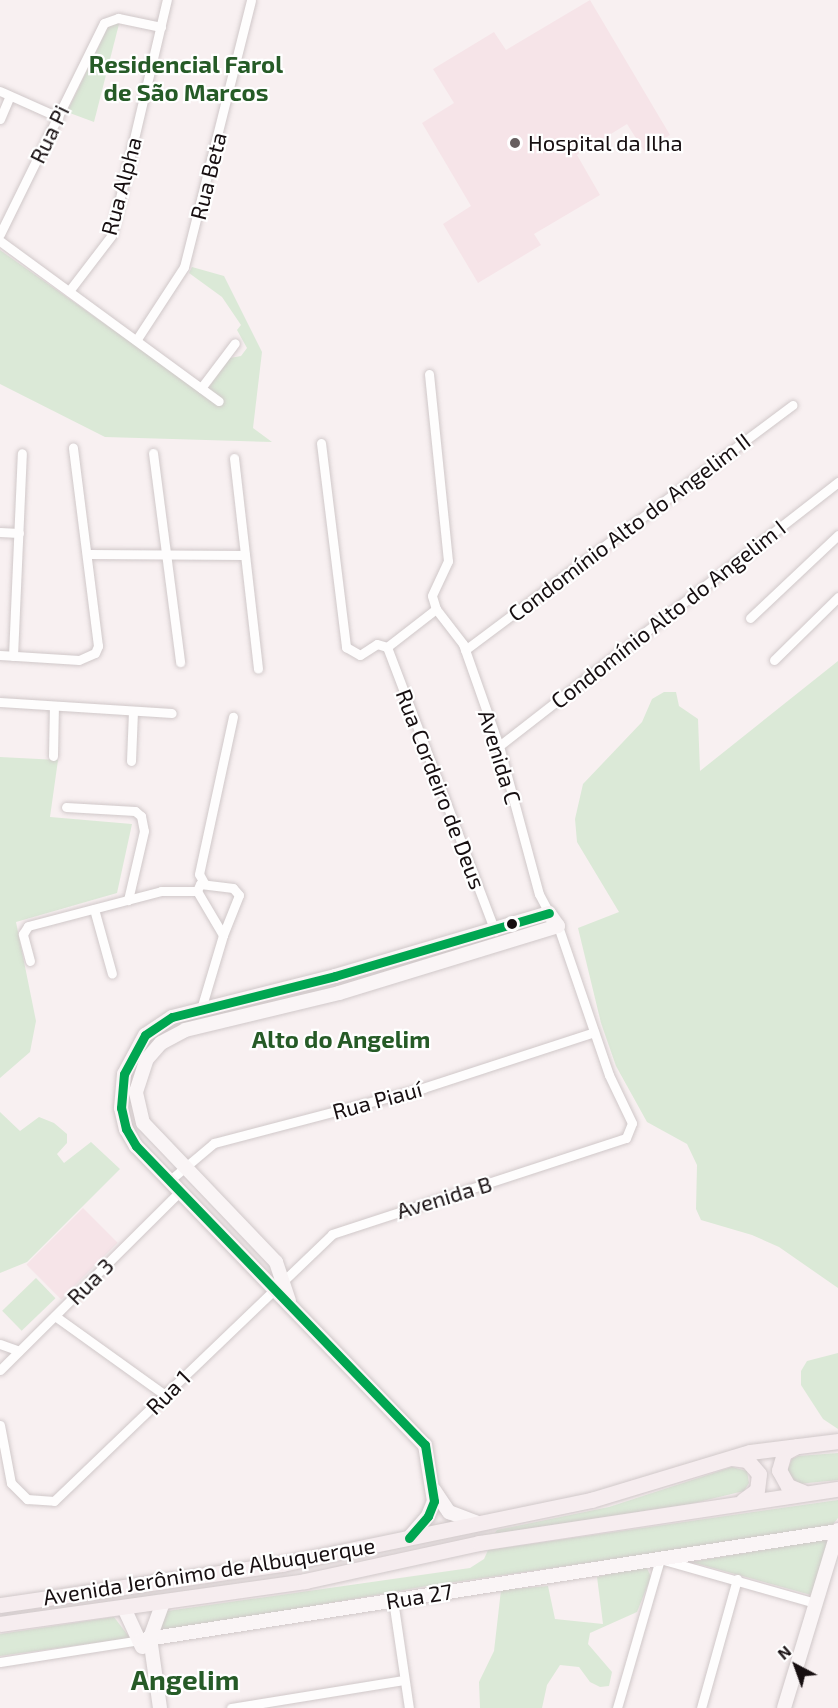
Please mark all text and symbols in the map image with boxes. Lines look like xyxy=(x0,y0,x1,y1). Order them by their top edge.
district label: Residencial Farol de São Marcos xyxy=(89,50,283,106)
street label: Rua Pi xyxy=(24,101,74,167)
street label: Rua Beta xyxy=(184,130,232,222)
place label: Hospital da Ilha xyxy=(528,130,683,156)
street label: Rua Alpha xyxy=(95,134,147,238)
marker: Hospital da Ilha xyxy=(506,134,524,152)
street label: Condomínio Alto do Angelim II xyxy=(502,427,756,627)
street label: Condomínio Alto do Angelim I xyxy=(545,514,791,714)
street label: Rua Cordeiro de Deus xyxy=(391,685,491,893)
street label: Avenida C xyxy=(473,707,527,807)
unlabelled marker xyxy=(506,918,518,930)
district label: Alto do Angelim xyxy=(251,1025,431,1053)
street label: Rua Piauí xyxy=(329,1075,425,1125)
street label: Avenida B xyxy=(393,1170,495,1224)
street label: Rua 3 xyxy=(61,1252,119,1310)
street label: Rua 1 xyxy=(140,1364,196,1420)
street label: Avenida Jerônimo de Albuquerque xyxy=(41,1532,377,1610)
street label: Rua 27 xyxy=(384,1578,454,1614)
north arrow xyxy=(766,1636,826,1696)
text: N xyxy=(773,1641,794,1663)
district label: Angelim xyxy=(131,1662,239,1696)

